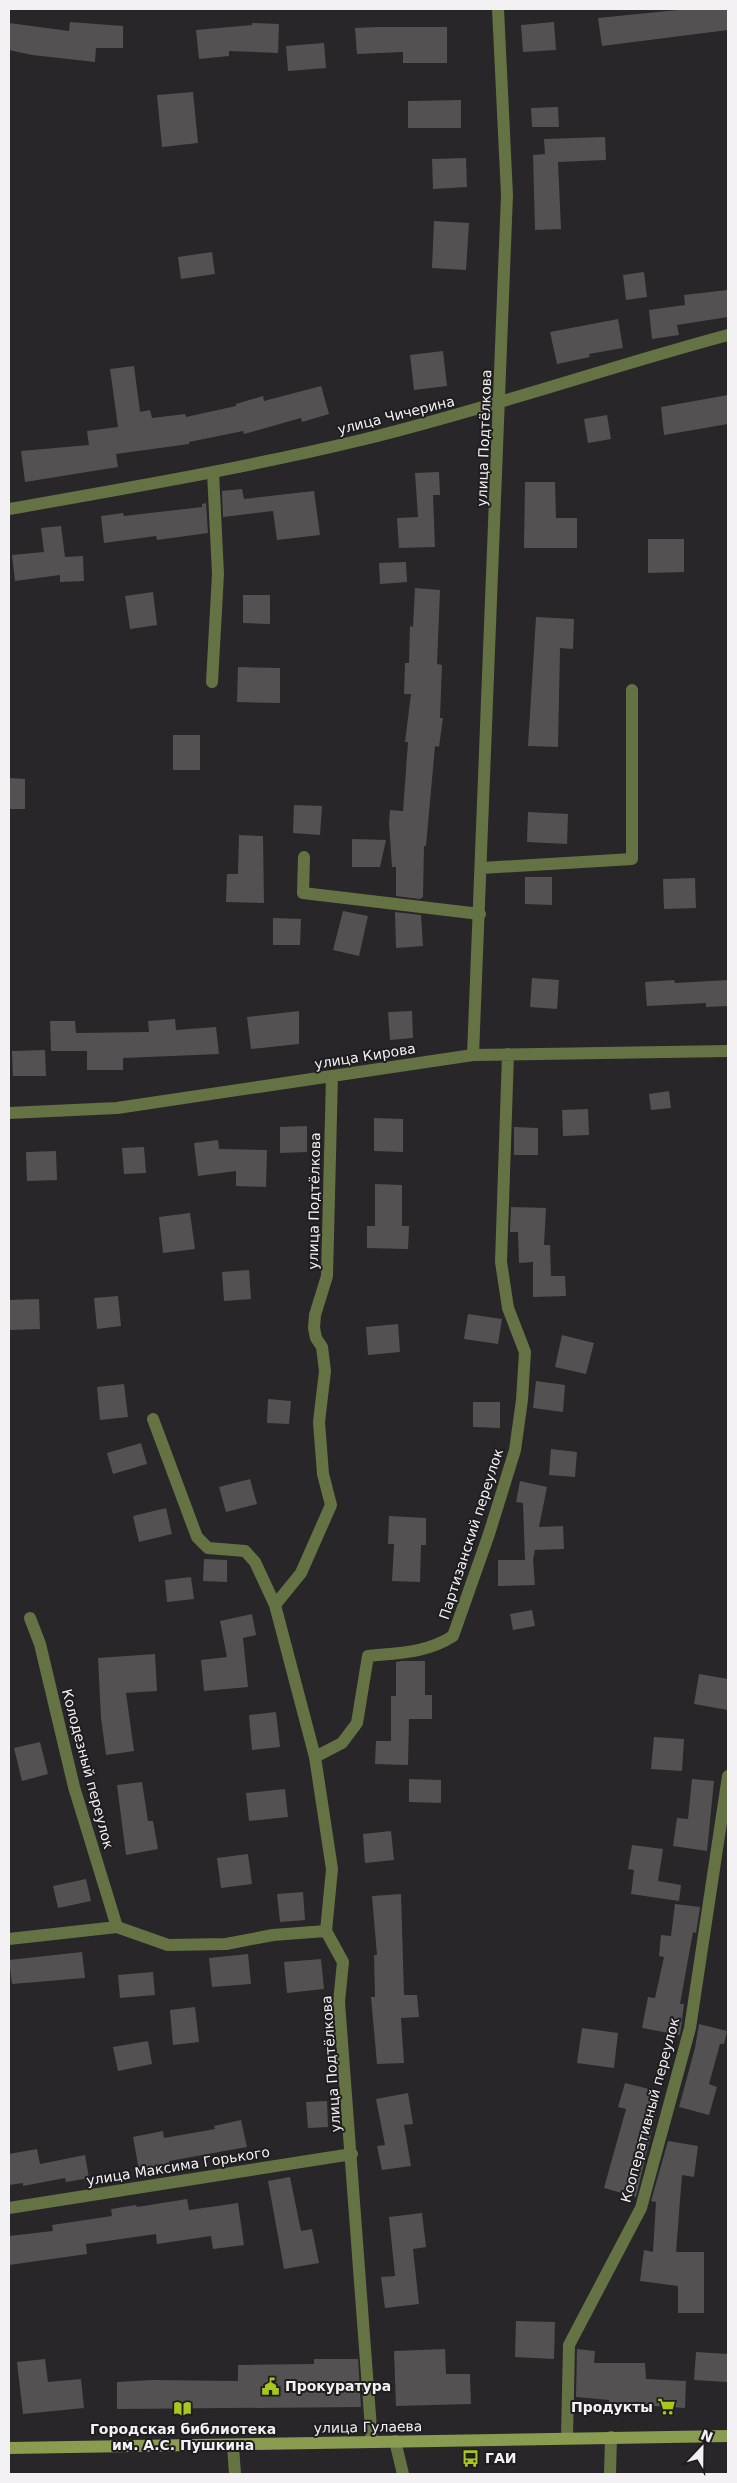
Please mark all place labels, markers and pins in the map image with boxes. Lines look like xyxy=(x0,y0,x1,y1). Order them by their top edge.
public building icon: Прокуратура xyxy=(261,2376,281,2396)
place label: Прокуратура xyxy=(285,2378,391,2394)
supermarket icon: Продукты xyxy=(657,2397,677,2417)
library icon: Городская библиотека им. А.С. Пушкина xyxy=(173,2399,193,2419)
place label: Продукты xyxy=(571,2399,653,2415)
place label: Городская библиотека им. А.С. Пушкина xyxy=(90,2421,276,2453)
bus stop icon: ГАИ xyxy=(461,2448,481,2468)
place label: ГАИ xyxy=(485,2450,516,2466)

